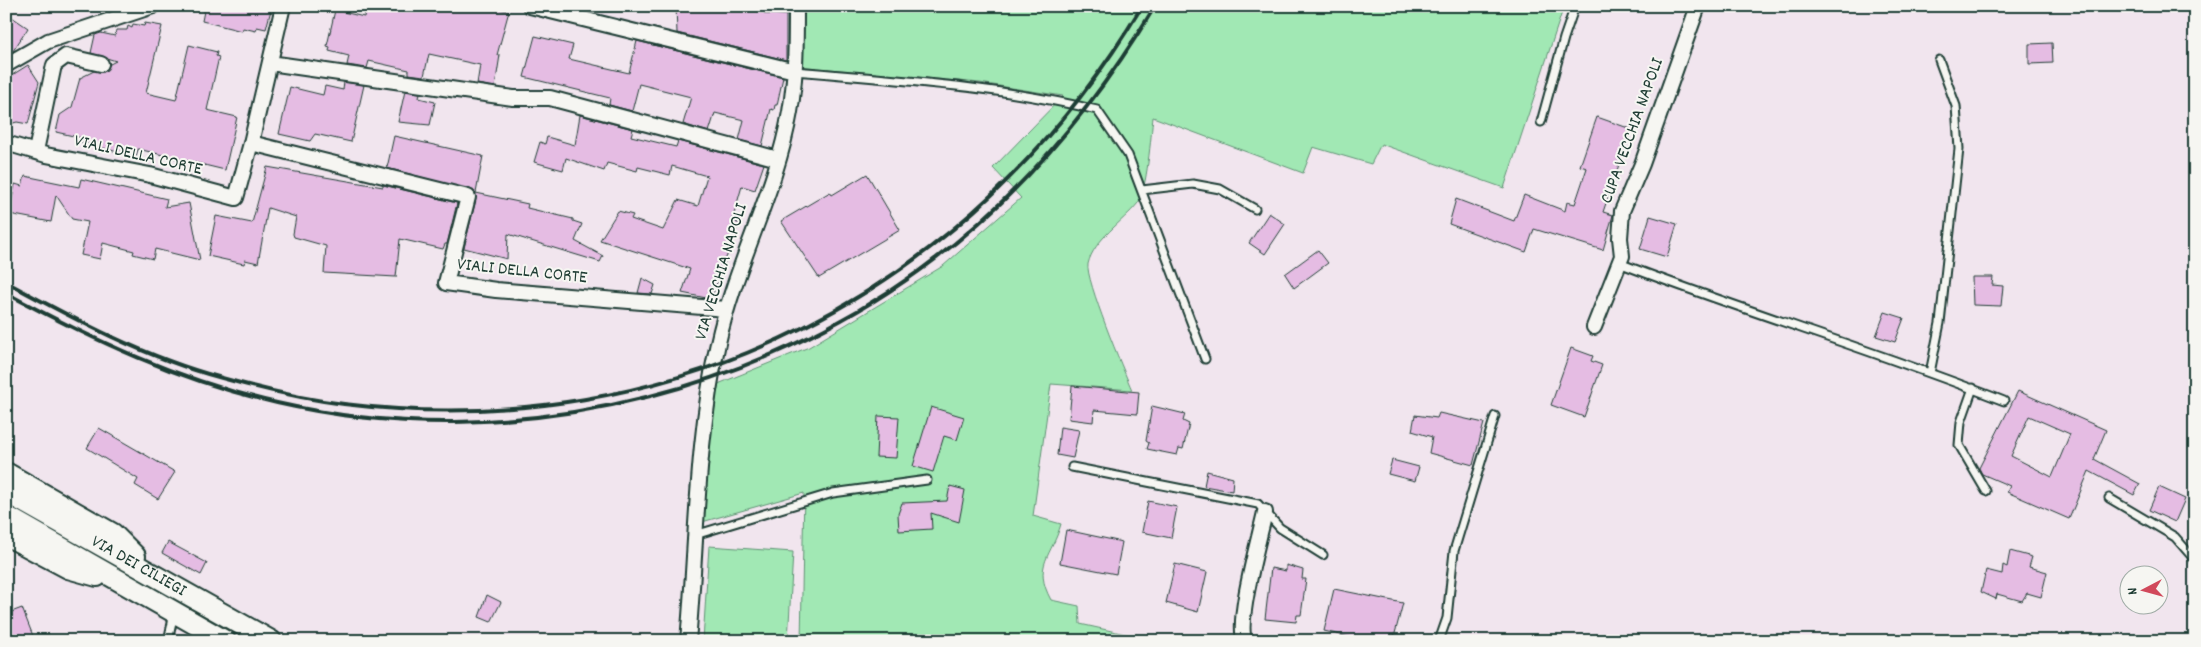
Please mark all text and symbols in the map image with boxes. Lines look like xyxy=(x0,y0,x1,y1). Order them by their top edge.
street label: CUPA VECCHIA NAPOLI xyxy=(1595,54,1671,207)
street label: VIALI DELLA CORTE xyxy=(72,129,204,183)
street label: VIA VECCHIA NAPOLI xyxy=(689,200,755,343)
street label: VIALI DELLA CORTE xyxy=(456,253,588,291)
street label: VIA DEI CILIEGI xyxy=(86,530,191,604)
north arrow xyxy=(2118,564,2168,614)
text: N xyxy=(2123,587,2143,596)

